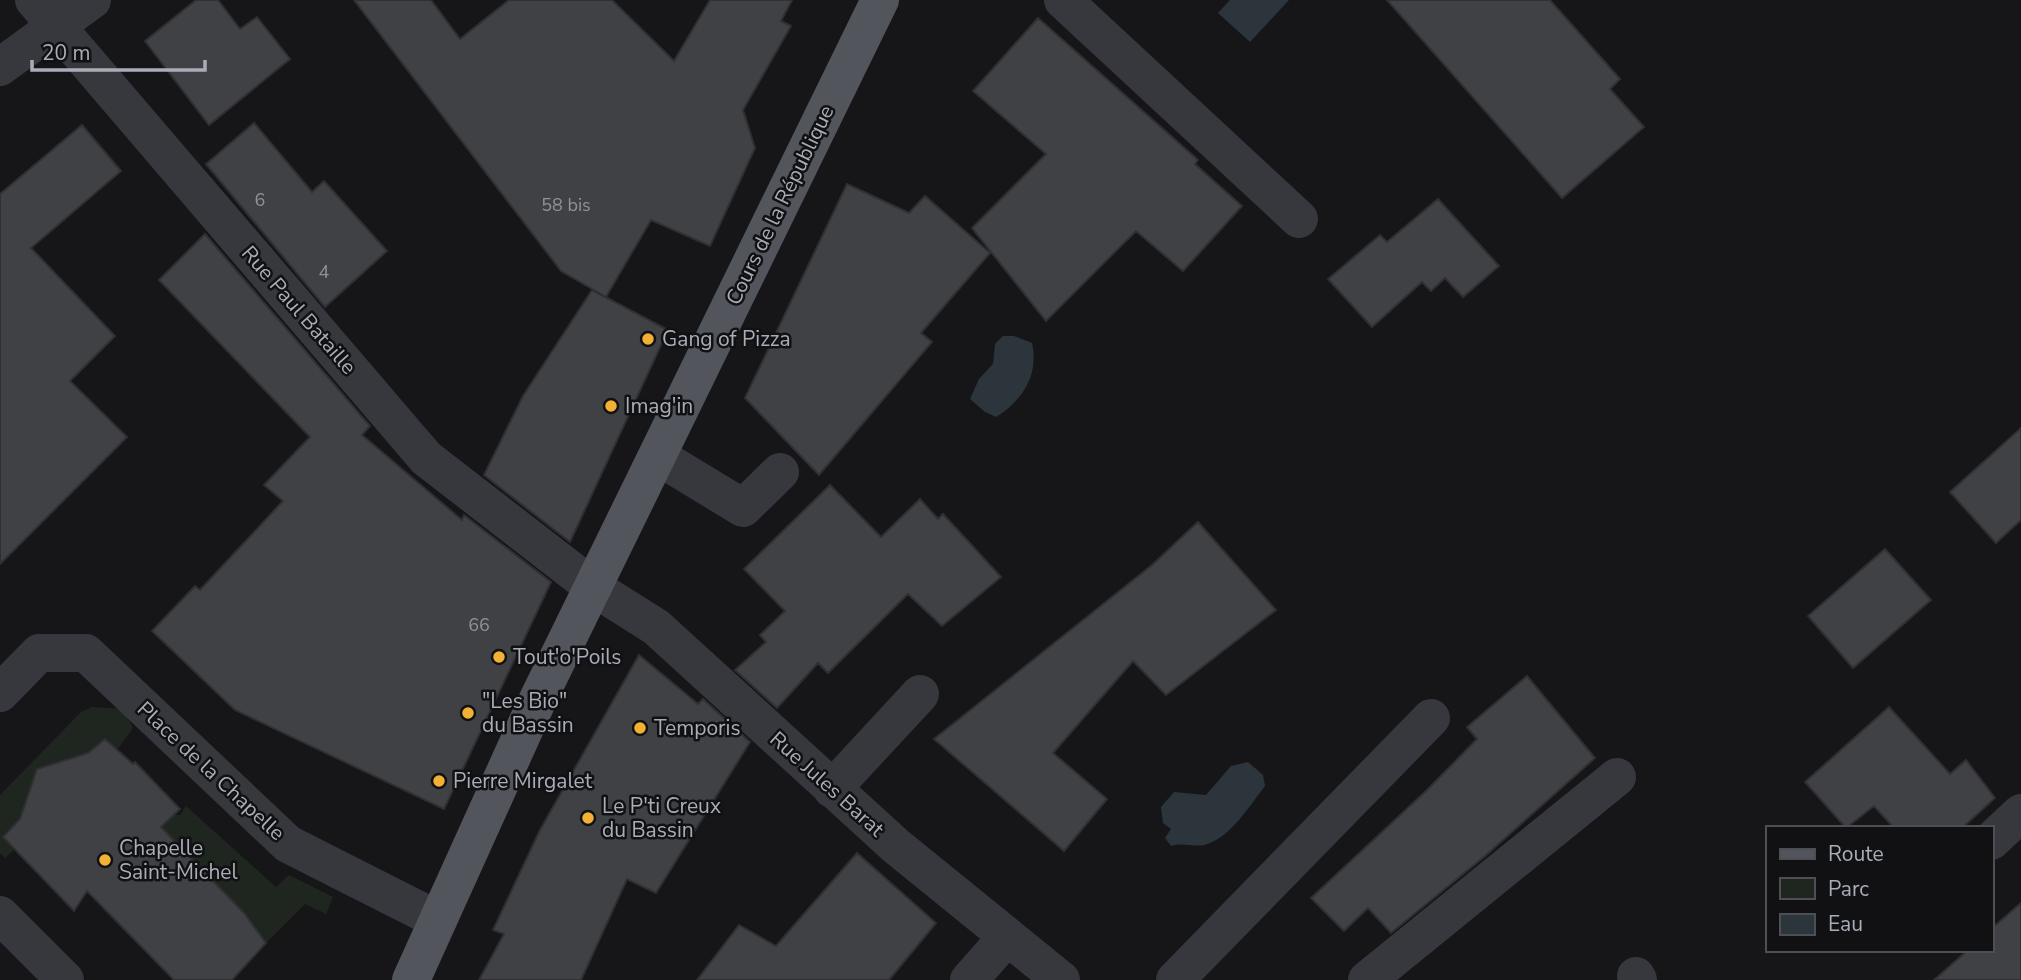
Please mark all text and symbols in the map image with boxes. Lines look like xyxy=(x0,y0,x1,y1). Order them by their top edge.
scale bar xyxy=(32,28,205,72)
text: 20 m xyxy=(42,39,91,67)
street label: Cours de la République xyxy=(719,101,841,309)
house number: 6 xyxy=(255,188,265,212)
house number: 58 bis xyxy=(541,193,591,217)
street label: Rue Paul Bataille xyxy=(235,240,363,380)
house number: 4 xyxy=(319,260,330,284)
place label: Gang of Pizza xyxy=(662,325,791,353)
marker: Gang of Pizza xyxy=(640,331,656,347)
place label: Imag'in xyxy=(625,392,693,420)
marker: Imag'in xyxy=(603,398,619,414)
house number: 66 xyxy=(468,613,490,637)
place label: Tout'o'Poils xyxy=(513,643,621,671)
marker: Tout'o'Poils xyxy=(491,649,507,665)
place label: "Les Bio" du Bassin xyxy=(482,687,574,739)
street label: Place de la Chapelle xyxy=(131,695,291,847)
marker: "Les Bio" du Bassin xyxy=(460,705,476,721)
place label: Temporis xyxy=(654,714,741,742)
marker: Temporis xyxy=(632,720,648,736)
street label: Rue Jules Barat xyxy=(764,725,891,843)
place label: Pierre Mirgalet xyxy=(453,767,593,795)
marker: Pierre Mirgalet xyxy=(431,773,447,789)
place label: Le P'ti Creux du Bassin xyxy=(602,792,721,844)
marker: Le P'ti Creux du Bassin xyxy=(580,810,596,826)
legend xyxy=(1766,826,1993,952)
place label: Chapelle Saint-Michel xyxy=(119,834,239,886)
text: Route xyxy=(1828,840,1884,868)
marker: Chapelle Saint-Michel xyxy=(97,852,113,868)
text: Parc xyxy=(1828,875,1869,903)
text: Eau xyxy=(1828,910,1863,938)

